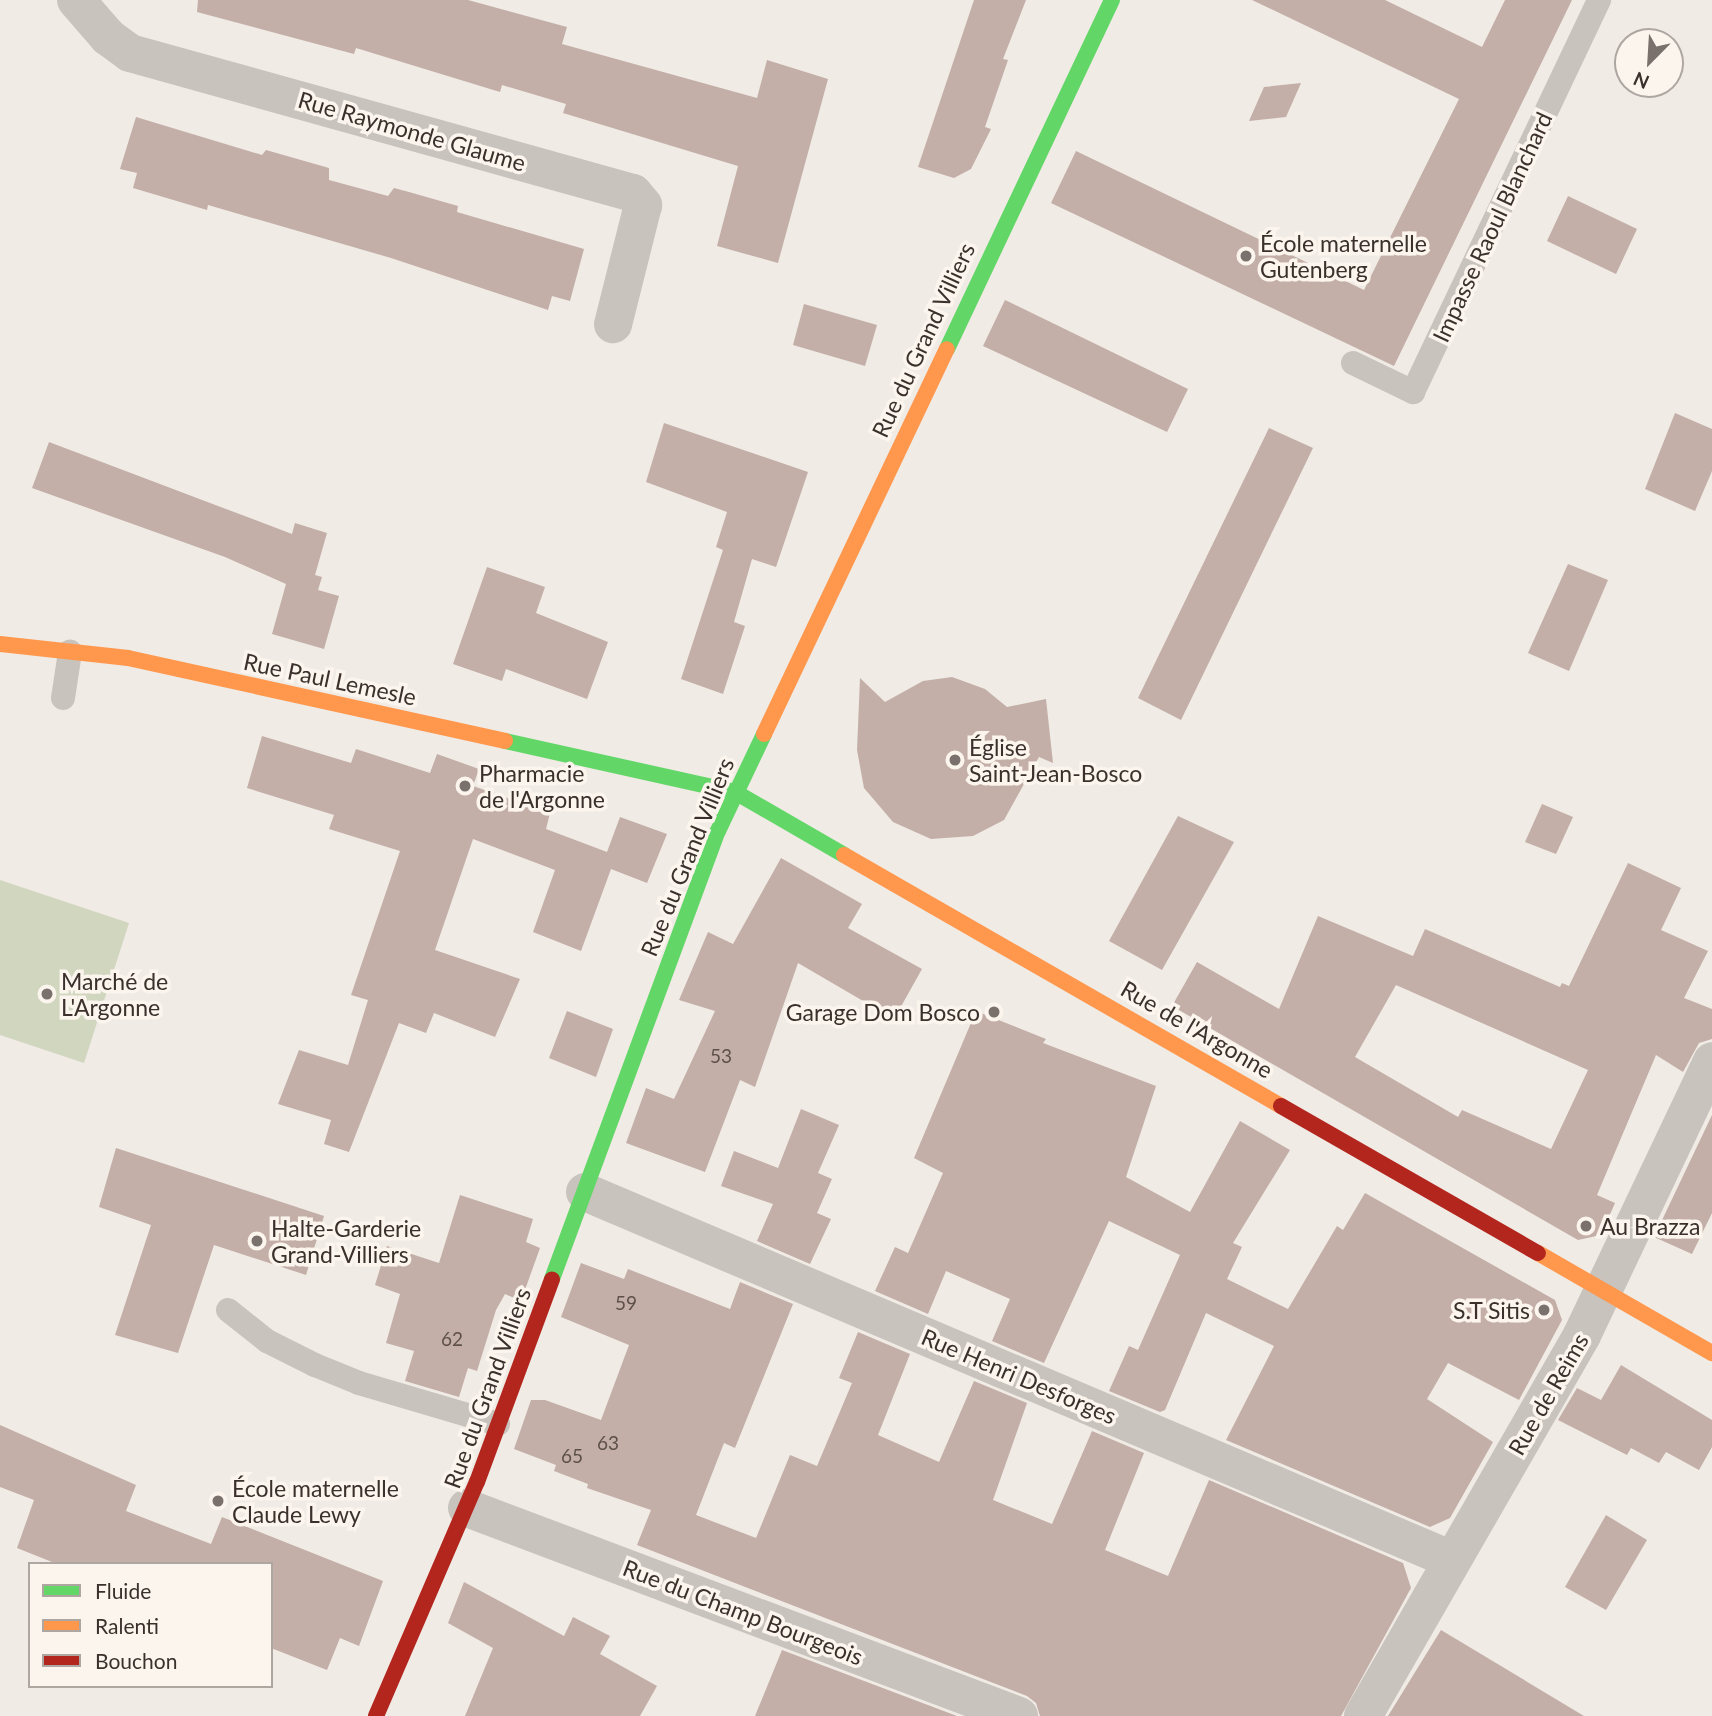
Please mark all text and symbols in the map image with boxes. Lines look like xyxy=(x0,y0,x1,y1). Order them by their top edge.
north arrow xyxy=(1614,28,1684,98)
text: N xyxy=(1630,67,1652,94)
street label: Rue Raymonde Glaume xyxy=(295,85,529,177)
street label: Impasse Raoul Blanchard xyxy=(1427,108,1557,346)
place label: École maternelle Gutenberg xyxy=(1260,229,1427,283)
street label: Rue du Grand Villiers xyxy=(866,238,980,442)
marker: École maternelle Gutenberg xyxy=(1238,248,1254,264)
street label: Rue Paul Lemesle xyxy=(241,647,419,711)
place label: Église Saint-Jean-Bosco xyxy=(969,733,1142,787)
marker: Église Saint-Jean-Bosco xyxy=(947,752,963,768)
street label: Rue du Grand Villiers xyxy=(634,754,740,960)
place label: Pharmacie de l'Argonne xyxy=(479,759,605,813)
marker: Pharmacie de l'Argonne xyxy=(457,778,473,794)
place label: Marché de L'Argonne xyxy=(61,967,168,1021)
street label: Rue de l'Argonne xyxy=(1116,974,1278,1084)
marker: Marché de L'Argonne xyxy=(39,986,55,1002)
place label: Garage Dom Bosco xyxy=(786,998,980,1026)
marker: Garage Dom Bosco xyxy=(986,1004,1002,1020)
house number: 53 xyxy=(710,1045,732,1067)
place label: Au Brazza xyxy=(1600,1212,1700,1240)
place label: Halte-Garderie Grand-Villiers xyxy=(271,1214,421,1268)
marker: Au Brazza xyxy=(1578,1218,1594,1234)
marker: Halte-Garderie Grand-Villiers xyxy=(249,1233,265,1249)
street label: Rue du Grand Villiers xyxy=(438,1284,536,1492)
house number: 59 xyxy=(615,1292,637,1314)
place label: S.T Sitis xyxy=(1452,1296,1530,1324)
marker: S.T Sitis xyxy=(1536,1302,1552,1318)
street label: Rue Henri Desforges xyxy=(917,1322,1121,1430)
house number: 62 xyxy=(441,1328,463,1350)
street label: Rue de Reims xyxy=(1502,1328,1594,1460)
house number: 63 xyxy=(597,1432,619,1454)
house number: 65 xyxy=(561,1445,583,1467)
place label: École maternelle Claude Lewy xyxy=(232,1474,399,1528)
marker: École maternelle Claude Lewy xyxy=(210,1493,226,1509)
street label: Rue du Champ Bourgeois xyxy=(619,1553,867,1671)
legend xyxy=(28,1562,273,1688)
text: Fluide xyxy=(95,1578,151,1603)
text: Ralenti xyxy=(95,1613,159,1638)
text: Bouchon xyxy=(95,1648,177,1673)

